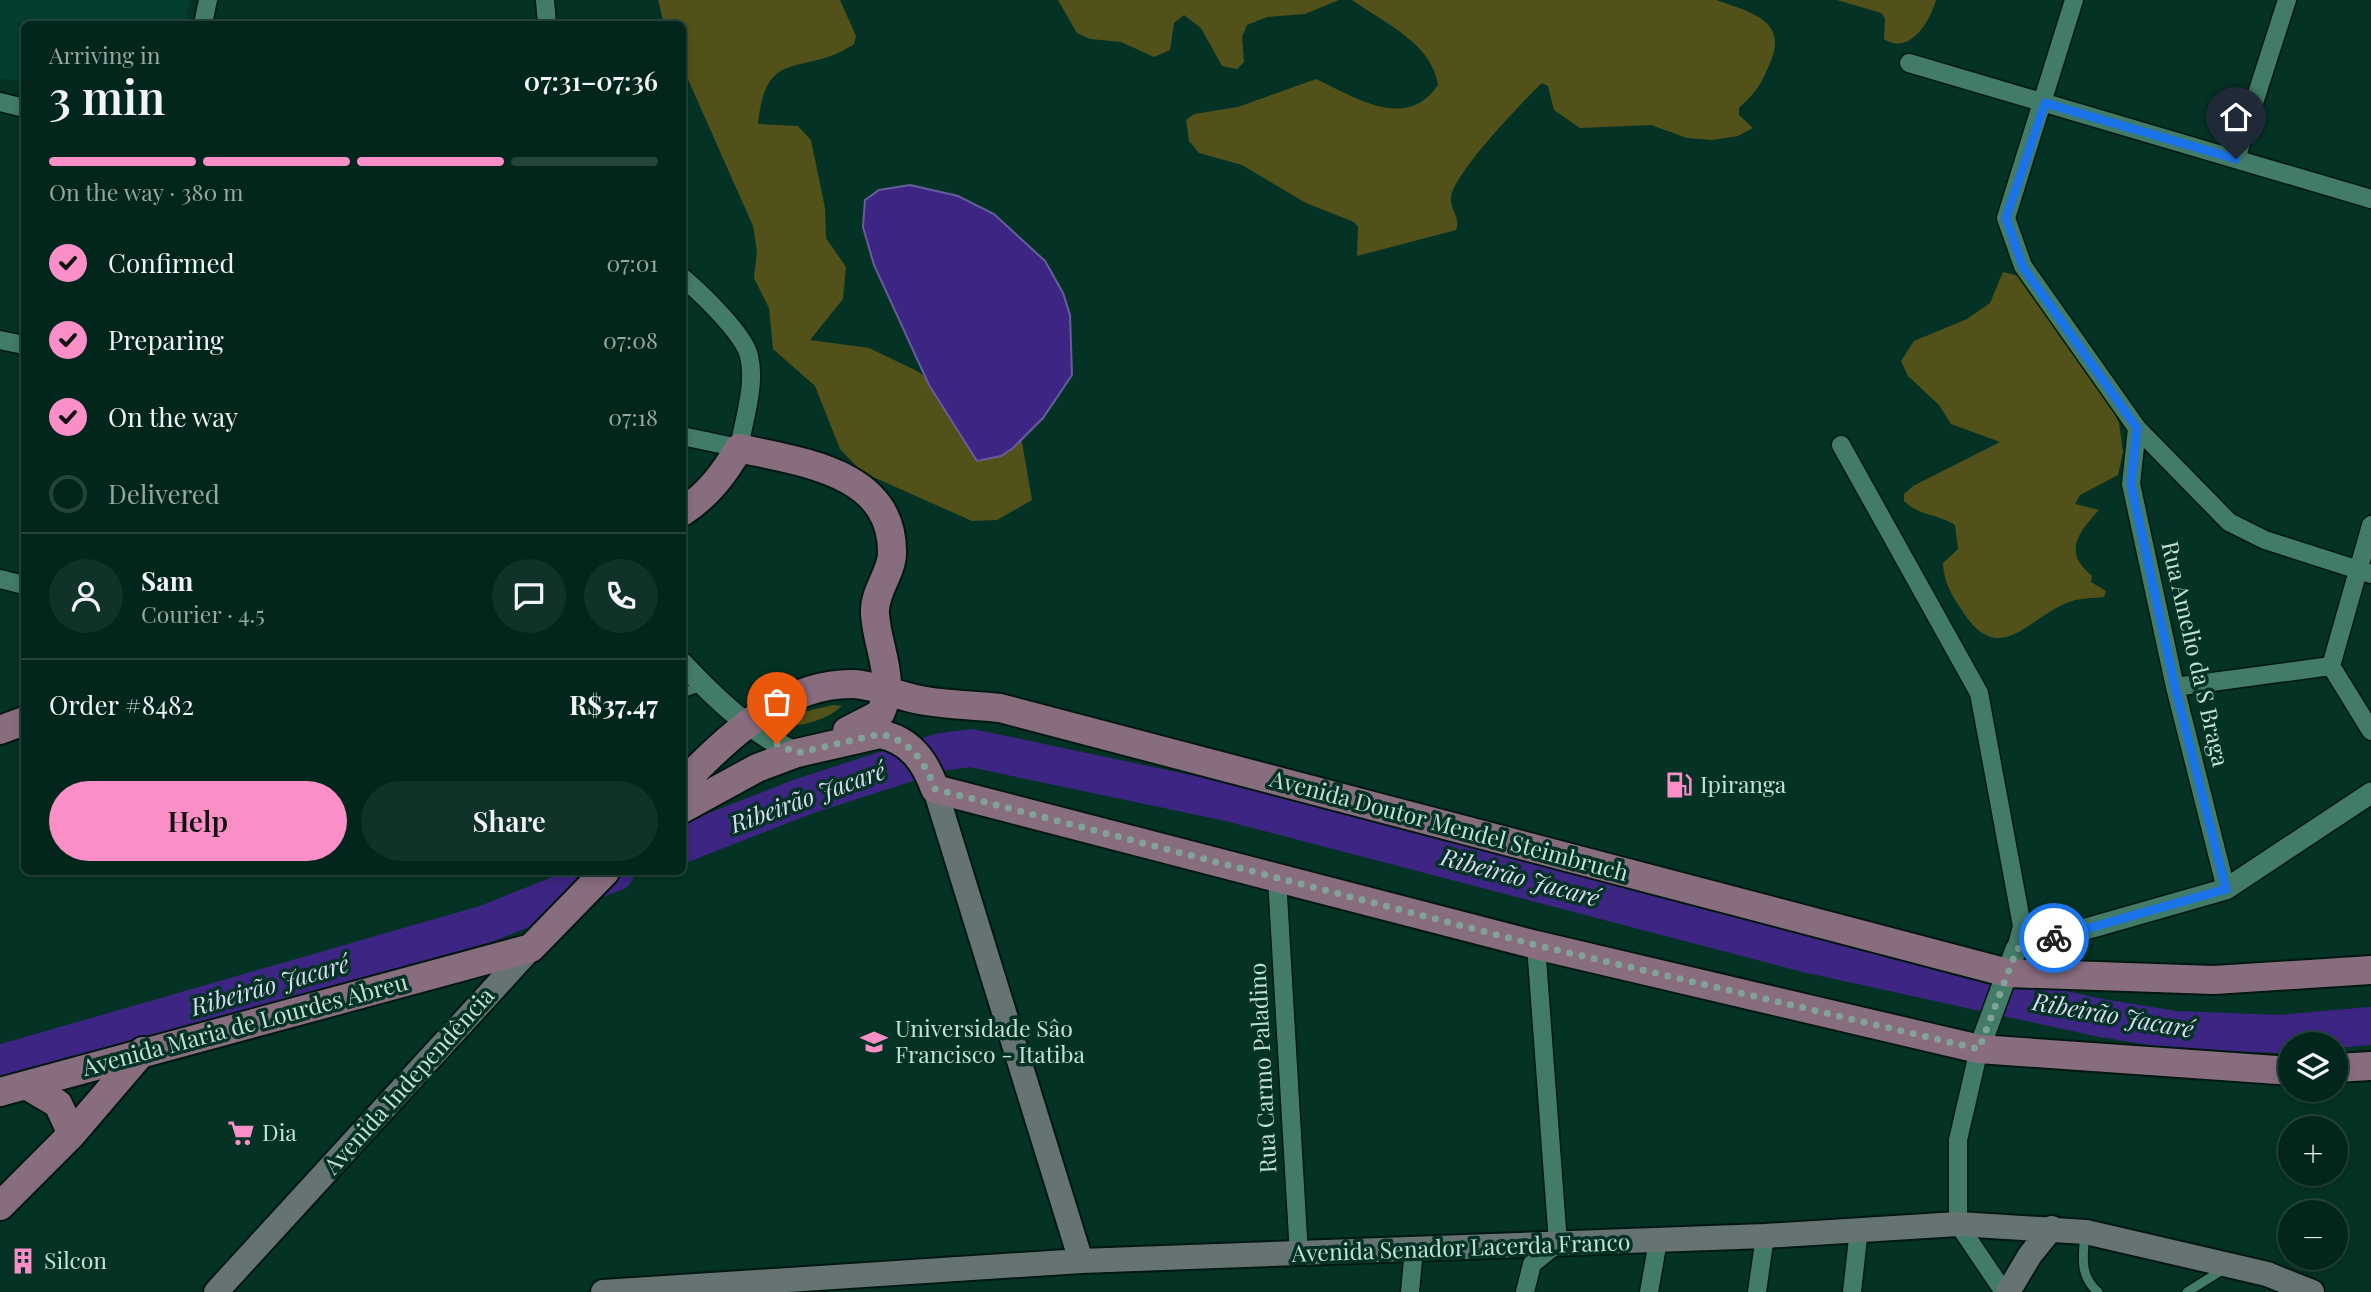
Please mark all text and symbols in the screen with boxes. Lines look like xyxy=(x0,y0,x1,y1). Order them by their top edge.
text: Arriving in xyxy=(49,39,161,70)
text: 07:31–07:36 xyxy=(524,63,658,98)
text: 3 min xyxy=(49,65,165,127)
pin xyxy=(2206,87,2266,159)
icon: home xyxy=(2217,98,2255,136)
text: On the way · 380 m xyxy=(49,176,243,207)
icon: check xyxy=(49,244,87,282)
text: Confirmed xyxy=(108,245,235,280)
text: 07:01 xyxy=(606,247,658,278)
icon: check xyxy=(49,321,87,359)
text: Preparing xyxy=(108,322,224,357)
text: 07:08 xyxy=(603,324,658,355)
icon: check xyxy=(49,398,87,436)
text: On the way xyxy=(108,399,238,434)
text: 07:18 xyxy=(608,401,658,432)
text: Delivered xyxy=(108,476,220,511)
street label: Rua Amelio da S Braga xyxy=(2155,538,2238,770)
button: person xyxy=(49,559,123,633)
button: chat xyxy=(492,559,566,633)
button: phone xyxy=(584,559,658,633)
text: Sam xyxy=(141,563,193,598)
text: Courier · 4.5 xyxy=(141,598,265,629)
pin xyxy=(747,672,807,744)
icon: bag xyxy=(758,683,796,721)
text: Order #8482 xyxy=(49,687,194,722)
text: R$37.47 xyxy=(569,687,658,722)
water label: Ribeirão Jacaré xyxy=(724,753,891,839)
street label: Avenida Doutor Mendel Steimbruch xyxy=(1266,761,1632,887)
place label: Ipiranga xyxy=(1700,768,1787,799)
fuel station icon: Ipiranga xyxy=(1664,770,1694,800)
button: Help xyxy=(49,781,347,861)
button: Share xyxy=(361,781,658,861)
water label: Ribeirão Jacaré xyxy=(1437,839,1605,913)
courier xyxy=(2019,903,2089,973)
icon: bike xyxy=(2035,919,2073,957)
water label: Ribeirão Jacaré xyxy=(186,946,354,1022)
street label: Rua Carmo Paladino xyxy=(1241,962,1282,1174)
street label: Avenida Maria de Lourdes Abreu xyxy=(78,965,411,1082)
street label: Avenida Independência xyxy=(315,980,500,1181)
water label: Ribeirão Jacaré xyxy=(2029,984,2198,1044)
place label: Universidade Sâo Francisco - Itatiba xyxy=(895,1012,1086,1069)
school or university icon: Universidade Sâo Francisco - Itatiba xyxy=(859,1027,889,1057)
map controls xyxy=(2278,1032,2348,1270)
button: layers xyxy=(2278,1032,2348,1102)
place label: Dia xyxy=(262,1116,297,1147)
button: + xyxy=(2278,1116,2348,1186)
supermarket icon: Dia xyxy=(226,1118,256,1148)
button: − xyxy=(2278,1200,2348,1270)
street label: Avenida Senador Lacerda Franco xyxy=(1290,1225,1631,1268)
place label: Silcon xyxy=(44,1244,107,1275)
building icon: Silcon xyxy=(8,1246,38,1276)

